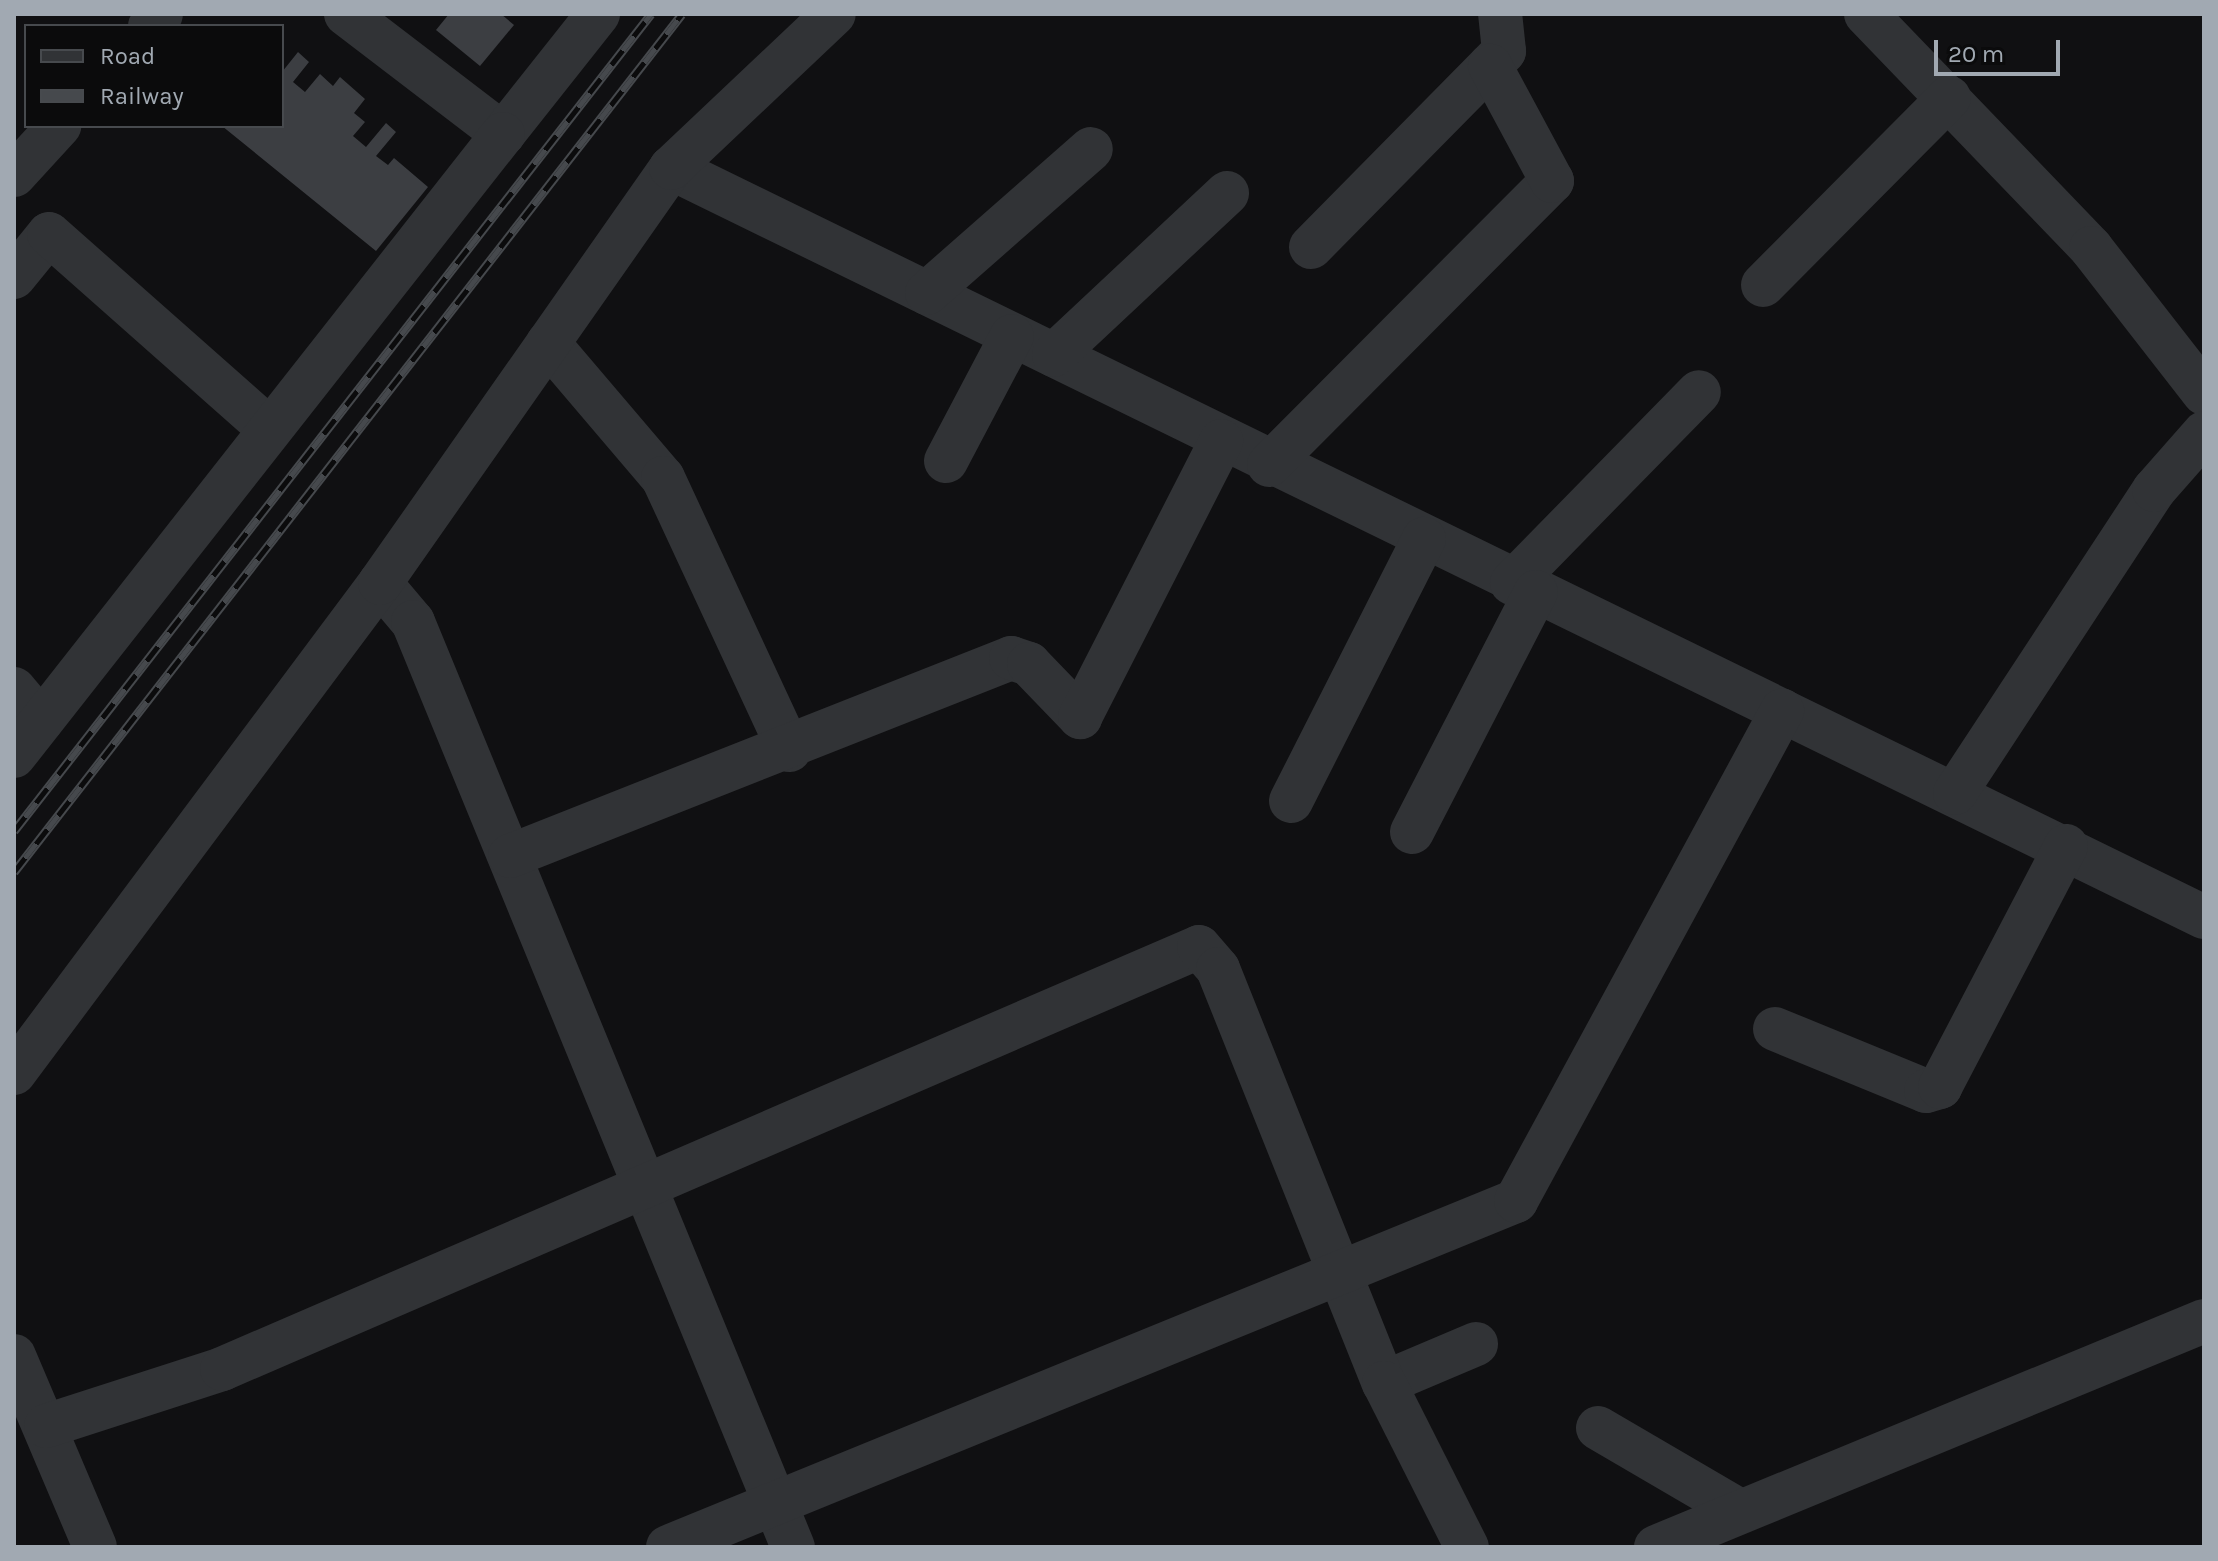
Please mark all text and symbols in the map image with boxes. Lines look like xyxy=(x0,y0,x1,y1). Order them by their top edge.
legend xyxy=(24,24,284,128)
scale bar xyxy=(1938,24,2064,74)
text: 20 m xyxy=(1948,40,2004,68)
text: Road xyxy=(100,42,155,70)
text: Railway xyxy=(100,82,184,110)

